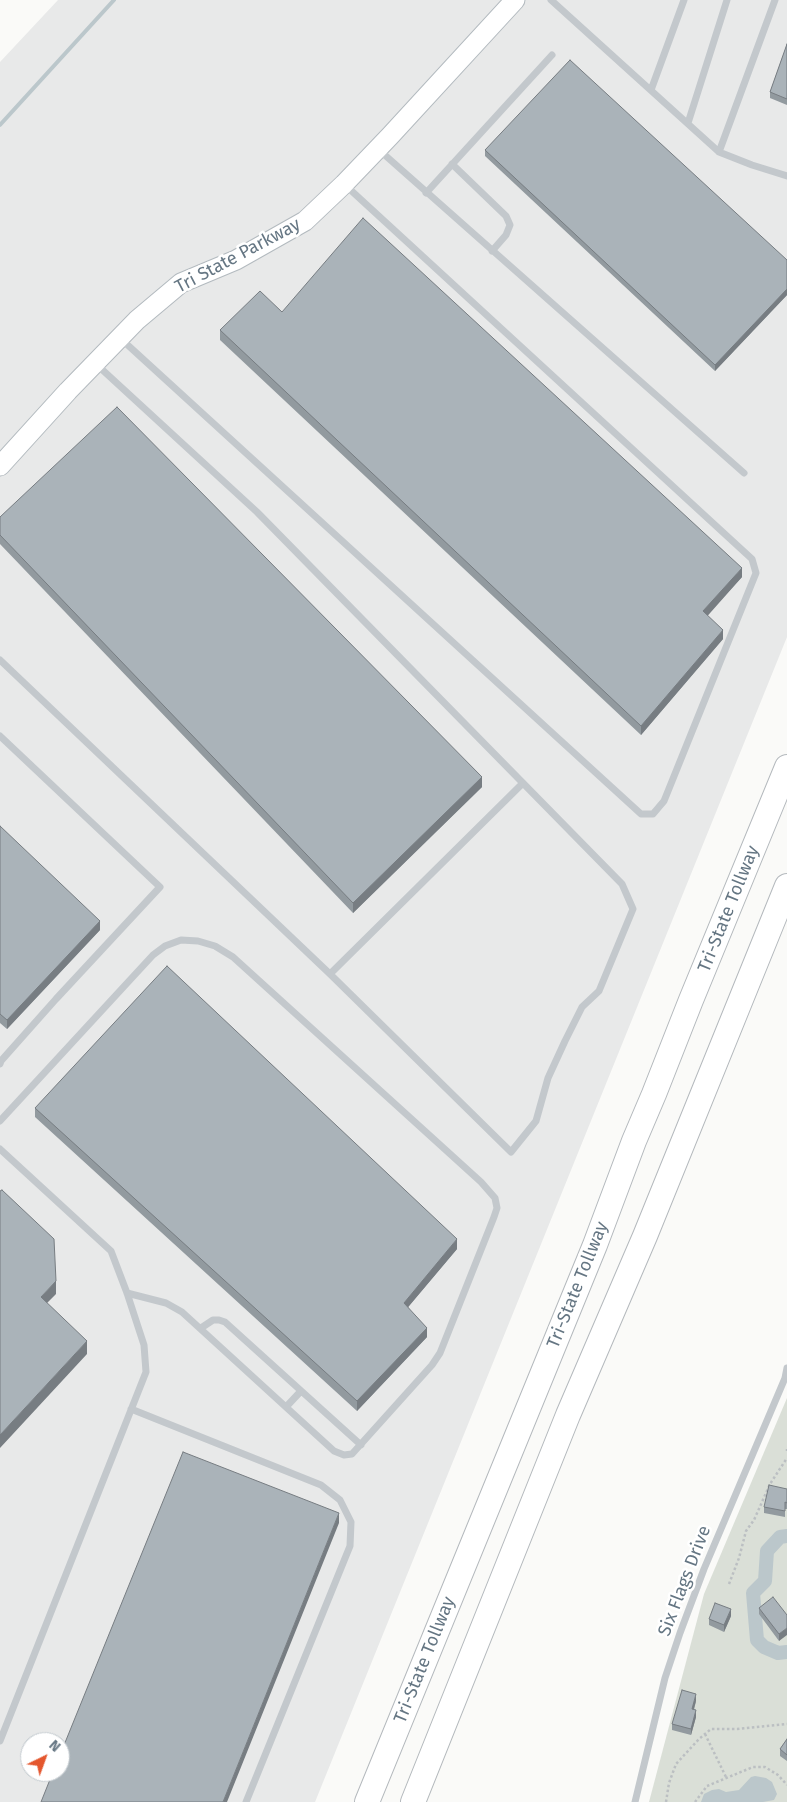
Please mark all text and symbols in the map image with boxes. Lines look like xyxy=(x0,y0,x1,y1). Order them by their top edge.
street label: Tri State Parkway xyxy=(172,214,304,298)
street label: Tri-State Tollway xyxy=(694,843,764,975)
street label: Tri-State Tollway xyxy=(543,1219,613,1351)
street label: Six Flags Drive xyxy=(654,1523,716,1639)
street label: Tri-State Tollway xyxy=(390,1594,460,1726)
north arrow xyxy=(20,1732,70,1782)
text: N xyxy=(46,1737,64,1756)

